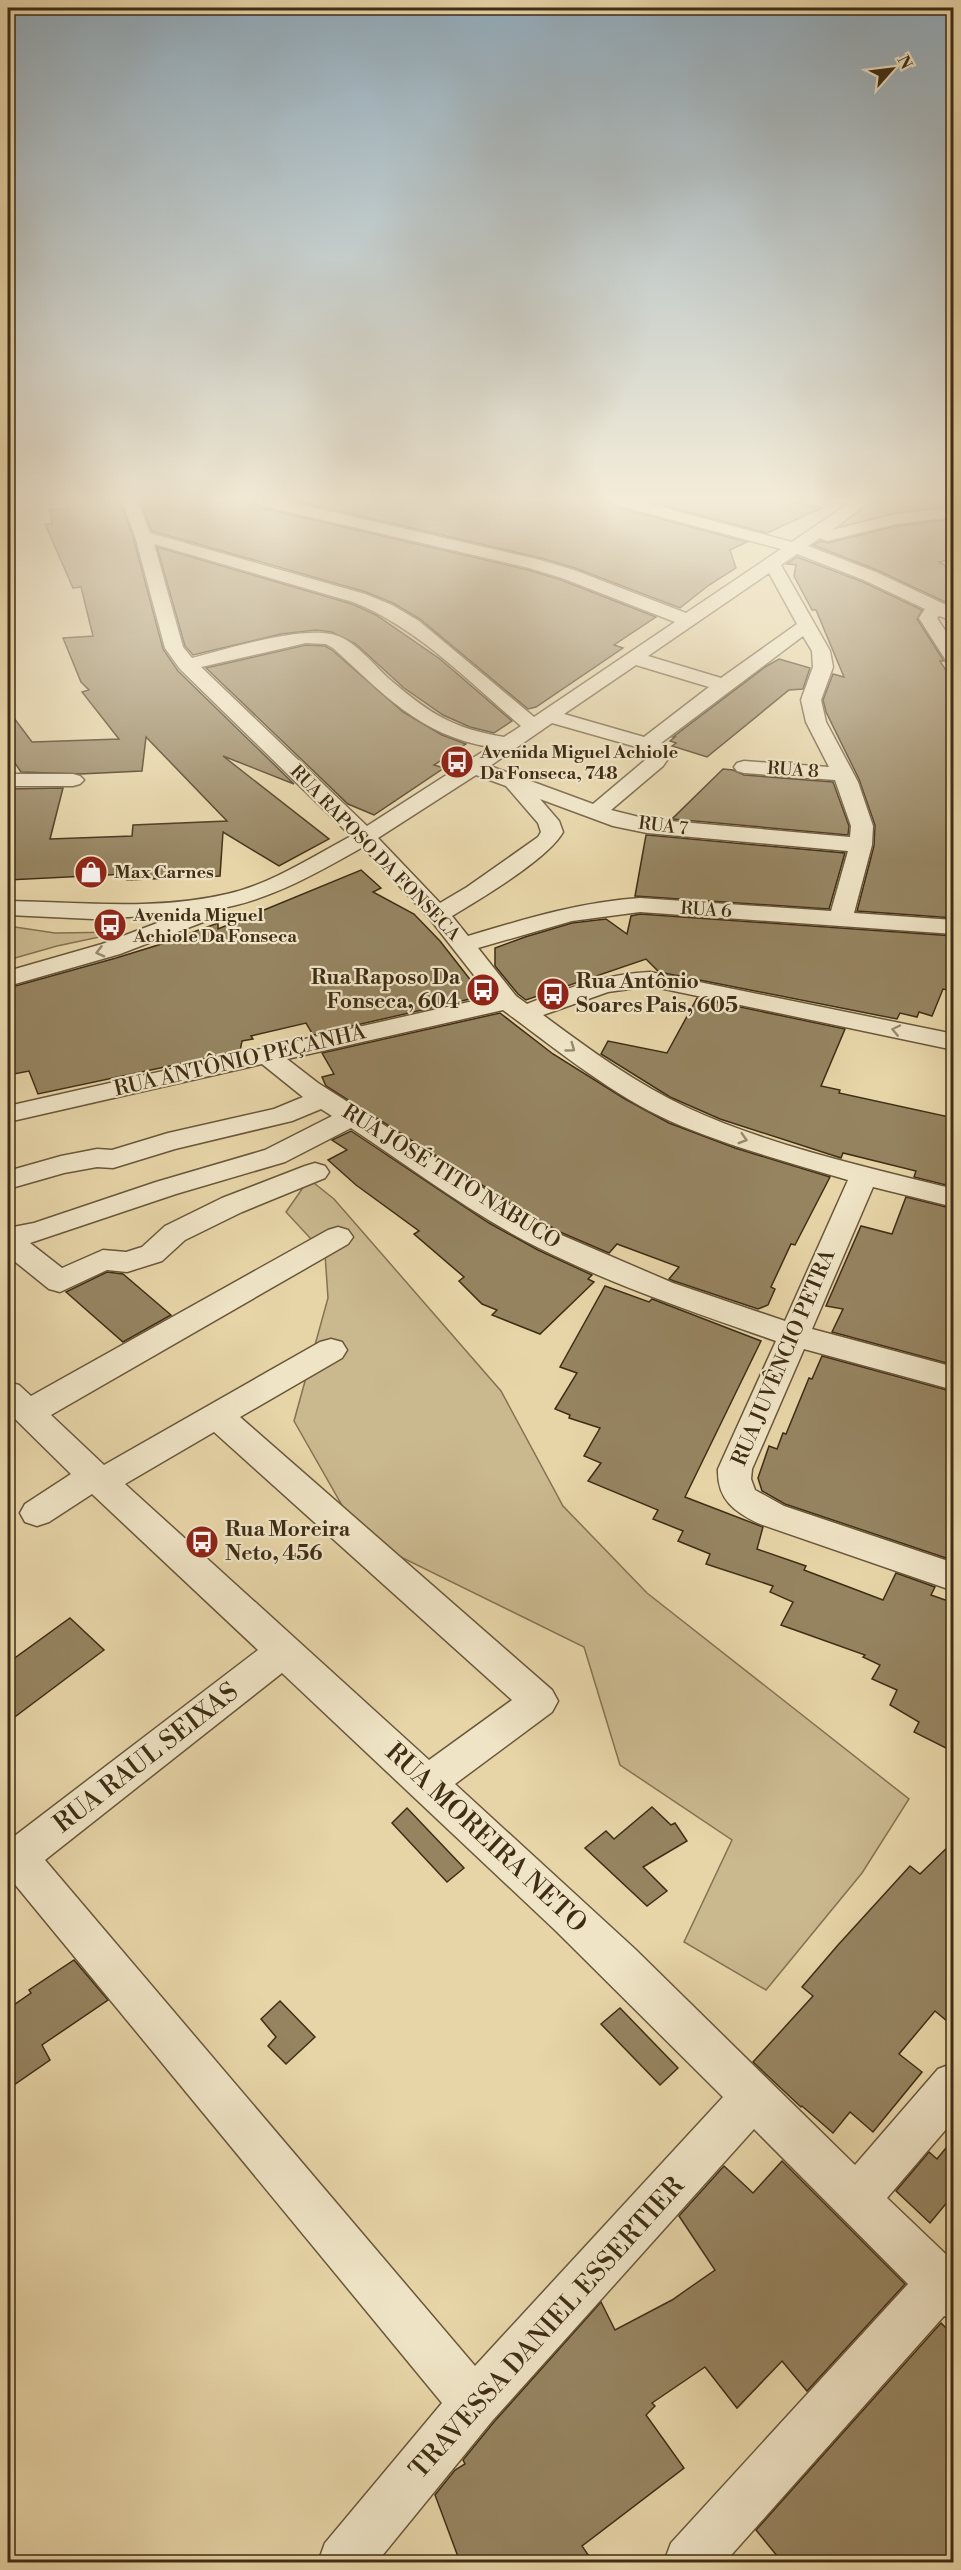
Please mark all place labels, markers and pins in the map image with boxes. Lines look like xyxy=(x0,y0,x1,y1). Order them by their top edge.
place label: Avenida Miguel Achiole Da Fonseca, 748 xyxy=(479,741,679,785)
bus stop icon: Avenida Miguel Achiole Da Fonseca, 748 xyxy=(439,744,475,780)
shop icon: Max Carnes xyxy=(73,854,109,890)
place label: Max Carnes xyxy=(114,861,214,884)
place label: Avenida Miguel Achiole Da Fonseca xyxy=(132,904,297,948)
bus stop icon: Avenida Miguel Achiole Da Fonseca xyxy=(92,907,128,943)
place label: Rua Raposo Da Fonseca, 604 xyxy=(311,965,461,1015)
place label: Rua Antônio Soares Pais, 605 xyxy=(576,969,738,1019)
bus stop icon: Rua Raposo Da Fonseca, 604 xyxy=(465,972,501,1008)
bus stop icon: Rua Antônio Soares Pais, 605 xyxy=(535,976,571,1012)
place label: Rua Moreira Neto, 456 xyxy=(225,1517,351,1567)
bus stop icon: Rua Moreira Neto, 456 xyxy=(184,1524,220,1560)

